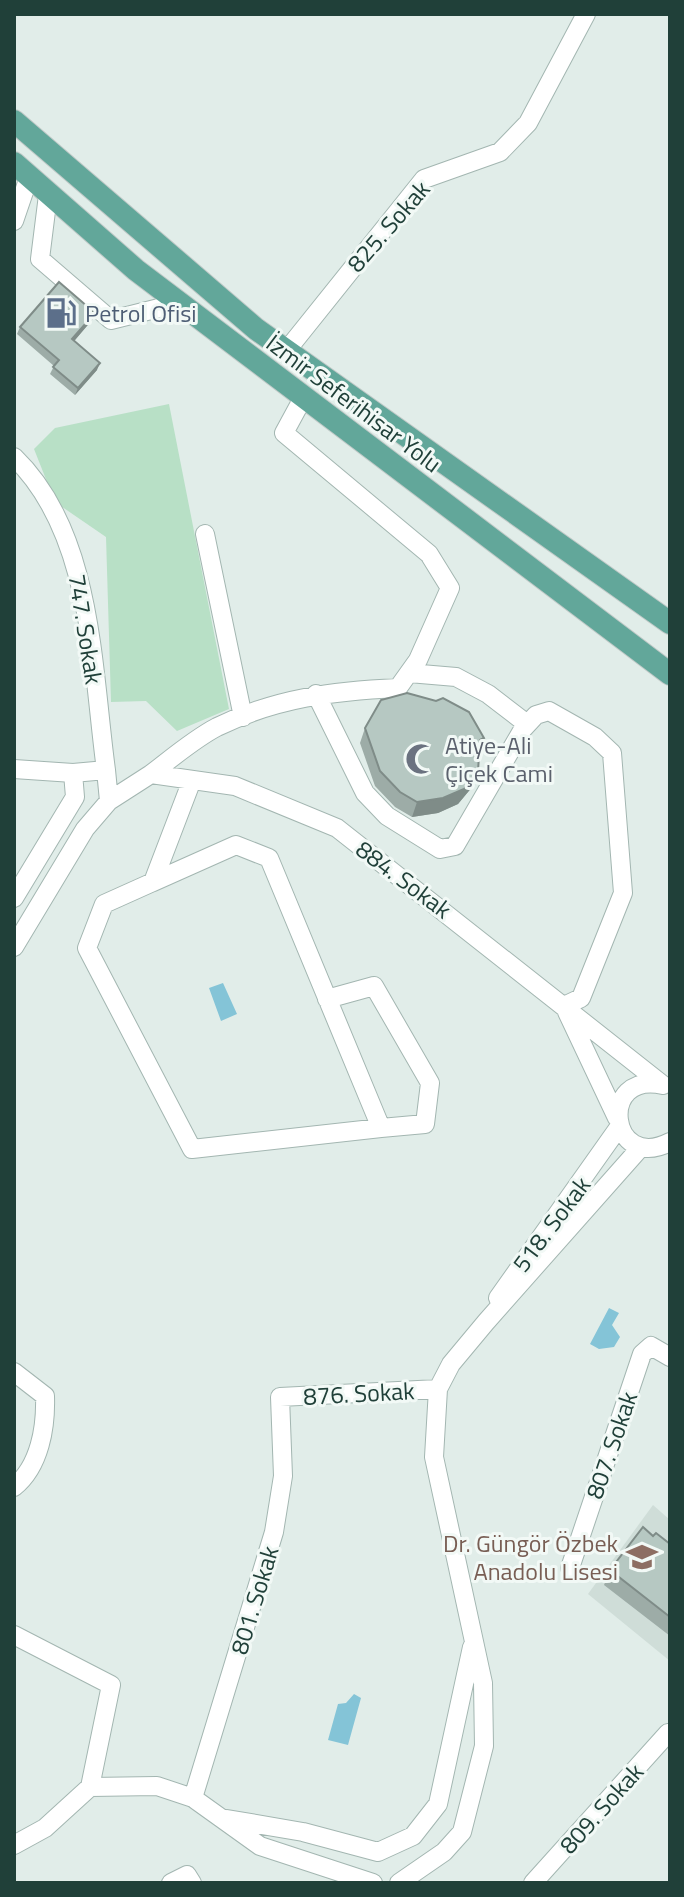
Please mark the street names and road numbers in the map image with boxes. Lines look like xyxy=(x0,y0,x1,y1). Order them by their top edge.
street label: 825. Sokak xyxy=(338,172,438,280)
street label: İzmir Seferihisar Yolu xyxy=(259,325,449,481)
street label: 747. Sokak xyxy=(60,571,113,687)
street label: 884. Sokak xyxy=(349,831,460,927)
street label: 518. Sokak xyxy=(503,1168,599,1279)
street label: 876. Sokak xyxy=(302,1372,416,1414)
street label: 807. Sokak xyxy=(576,1386,646,1504)
street label: 801. Sokak xyxy=(220,1541,288,1659)
street label: 809. Sokak xyxy=(550,1754,652,1861)

